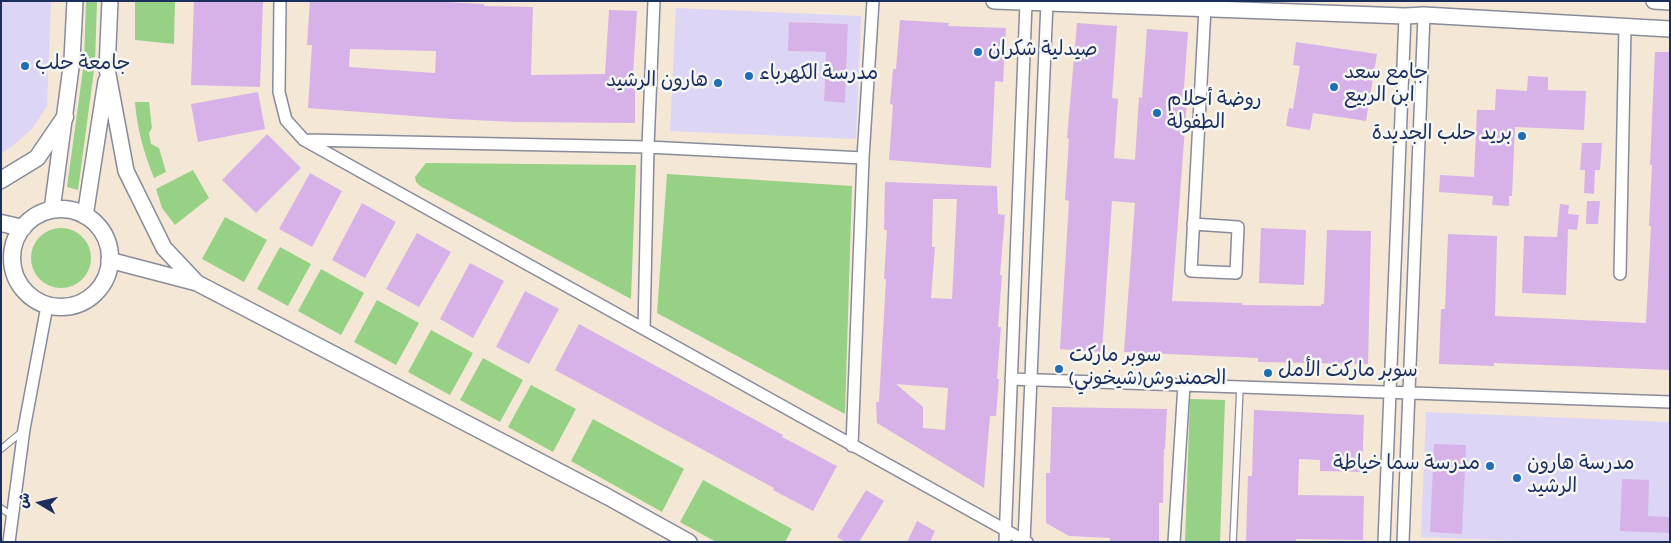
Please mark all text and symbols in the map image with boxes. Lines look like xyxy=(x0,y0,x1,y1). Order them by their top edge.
place label: صيدلية شكران xyxy=(988,40,1097,64)
marker: صيدلية شكران xyxy=(972,46,984,58)
place label: جامعة حلب xyxy=(35,54,131,78)
marker: جامعة حلب xyxy=(19,60,31,72)
place label: جامع سعد ابن الربيع xyxy=(1344,63,1428,110)
place label: مدرسة الكهرباء xyxy=(759,64,878,88)
marker: مدرسة الكهرباء xyxy=(743,70,755,82)
place label: هارون الرشيد xyxy=(606,71,708,95)
marker: هارون الرشيد xyxy=(712,77,724,89)
marker: جامع سعد ابن الربيع xyxy=(1328,81,1340,93)
place label: روضة أحلام الطفولة xyxy=(1167,90,1262,137)
marker: روضة أحلام الطفولة xyxy=(1151,107,1163,119)
place label: بريد حلب الجديدة xyxy=(1372,124,1512,148)
marker: بريد حلب الجديدة xyxy=(1516,130,1528,142)
place label: سوبر ماركت الحمندوش(شيخوني) xyxy=(1069,346,1226,393)
place label: سوبر ماركت الأمل xyxy=(1278,361,1418,385)
marker: سوبر ماركت الحمندوش(شيخوني) xyxy=(1053,363,1065,375)
marker: سوبر ماركت الأمل xyxy=(1262,367,1274,379)
place label: مدرسة سما خياطة xyxy=(1333,454,1480,478)
place label: مدرسة هارون الرشيد xyxy=(1527,454,1635,501)
marker: مدرسة سما خياطة xyxy=(1484,460,1496,472)
marker: مدرسة هارون الرشيد xyxy=(1511,472,1523,484)
north arrow xyxy=(15,478,65,528)
text: ش xyxy=(14,491,36,510)

